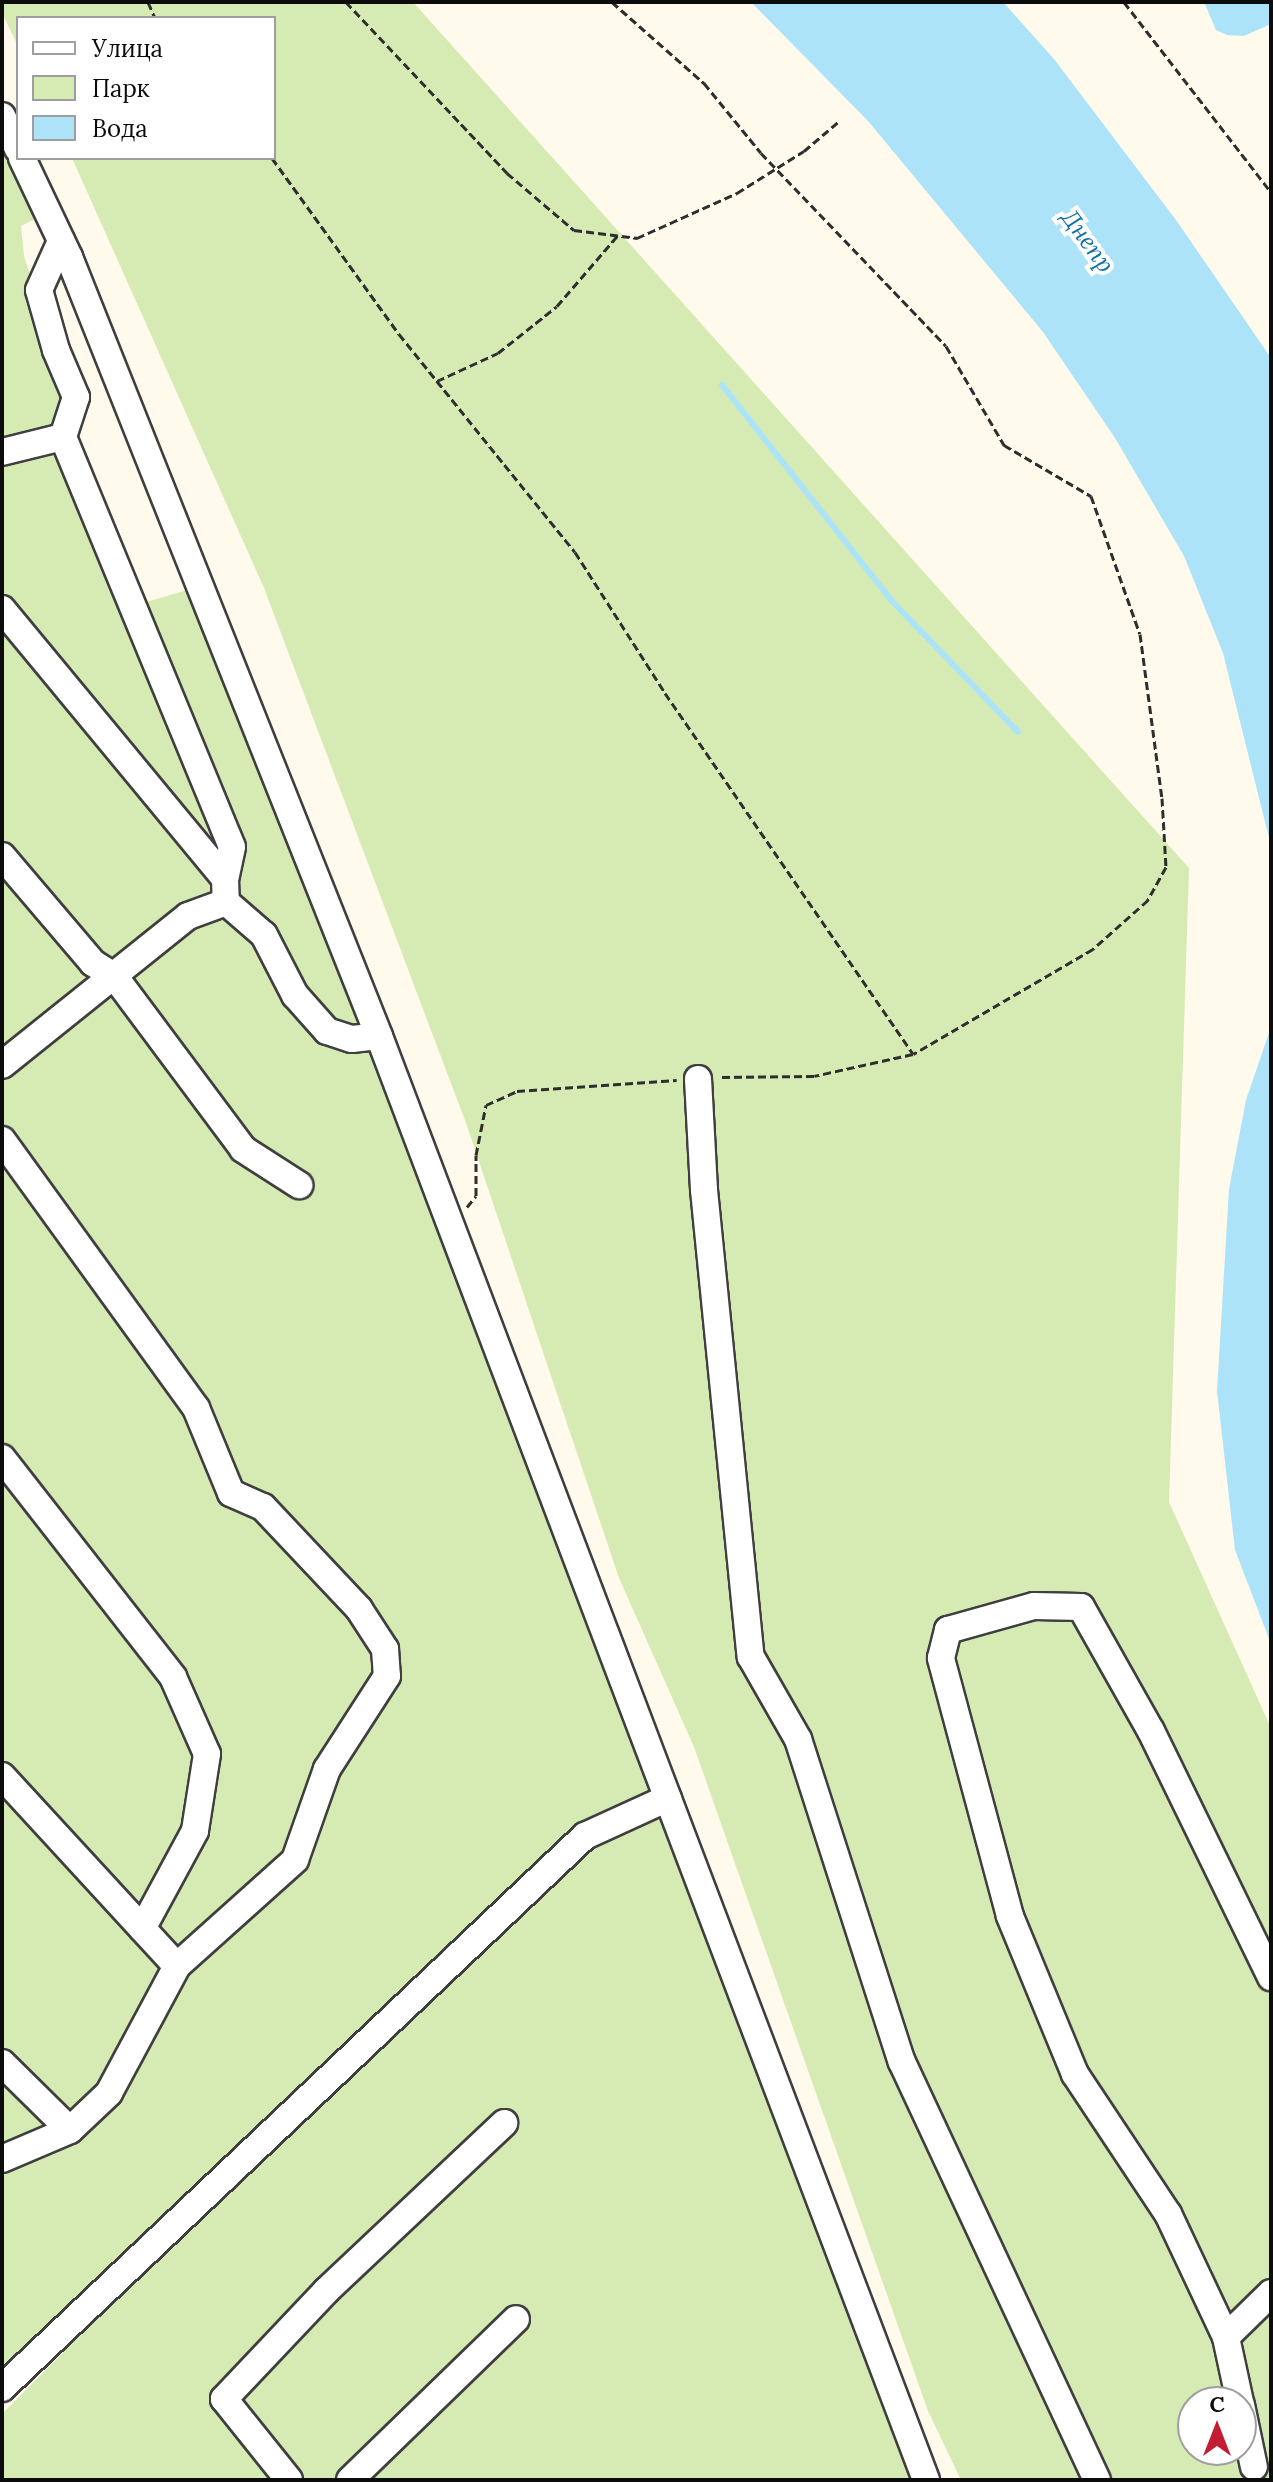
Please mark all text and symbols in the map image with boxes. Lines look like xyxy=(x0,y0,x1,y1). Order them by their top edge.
legend xyxy=(16,16,276,160)
text: Улица xyxy=(92,33,163,64)
text: Парк xyxy=(92,73,150,104)
text: Вода xyxy=(92,113,148,144)
water label: Днепр xyxy=(1056,204,1120,278)
north arrow xyxy=(1177,2386,1257,2466)
text: С xyxy=(1209,2390,1225,2418)

